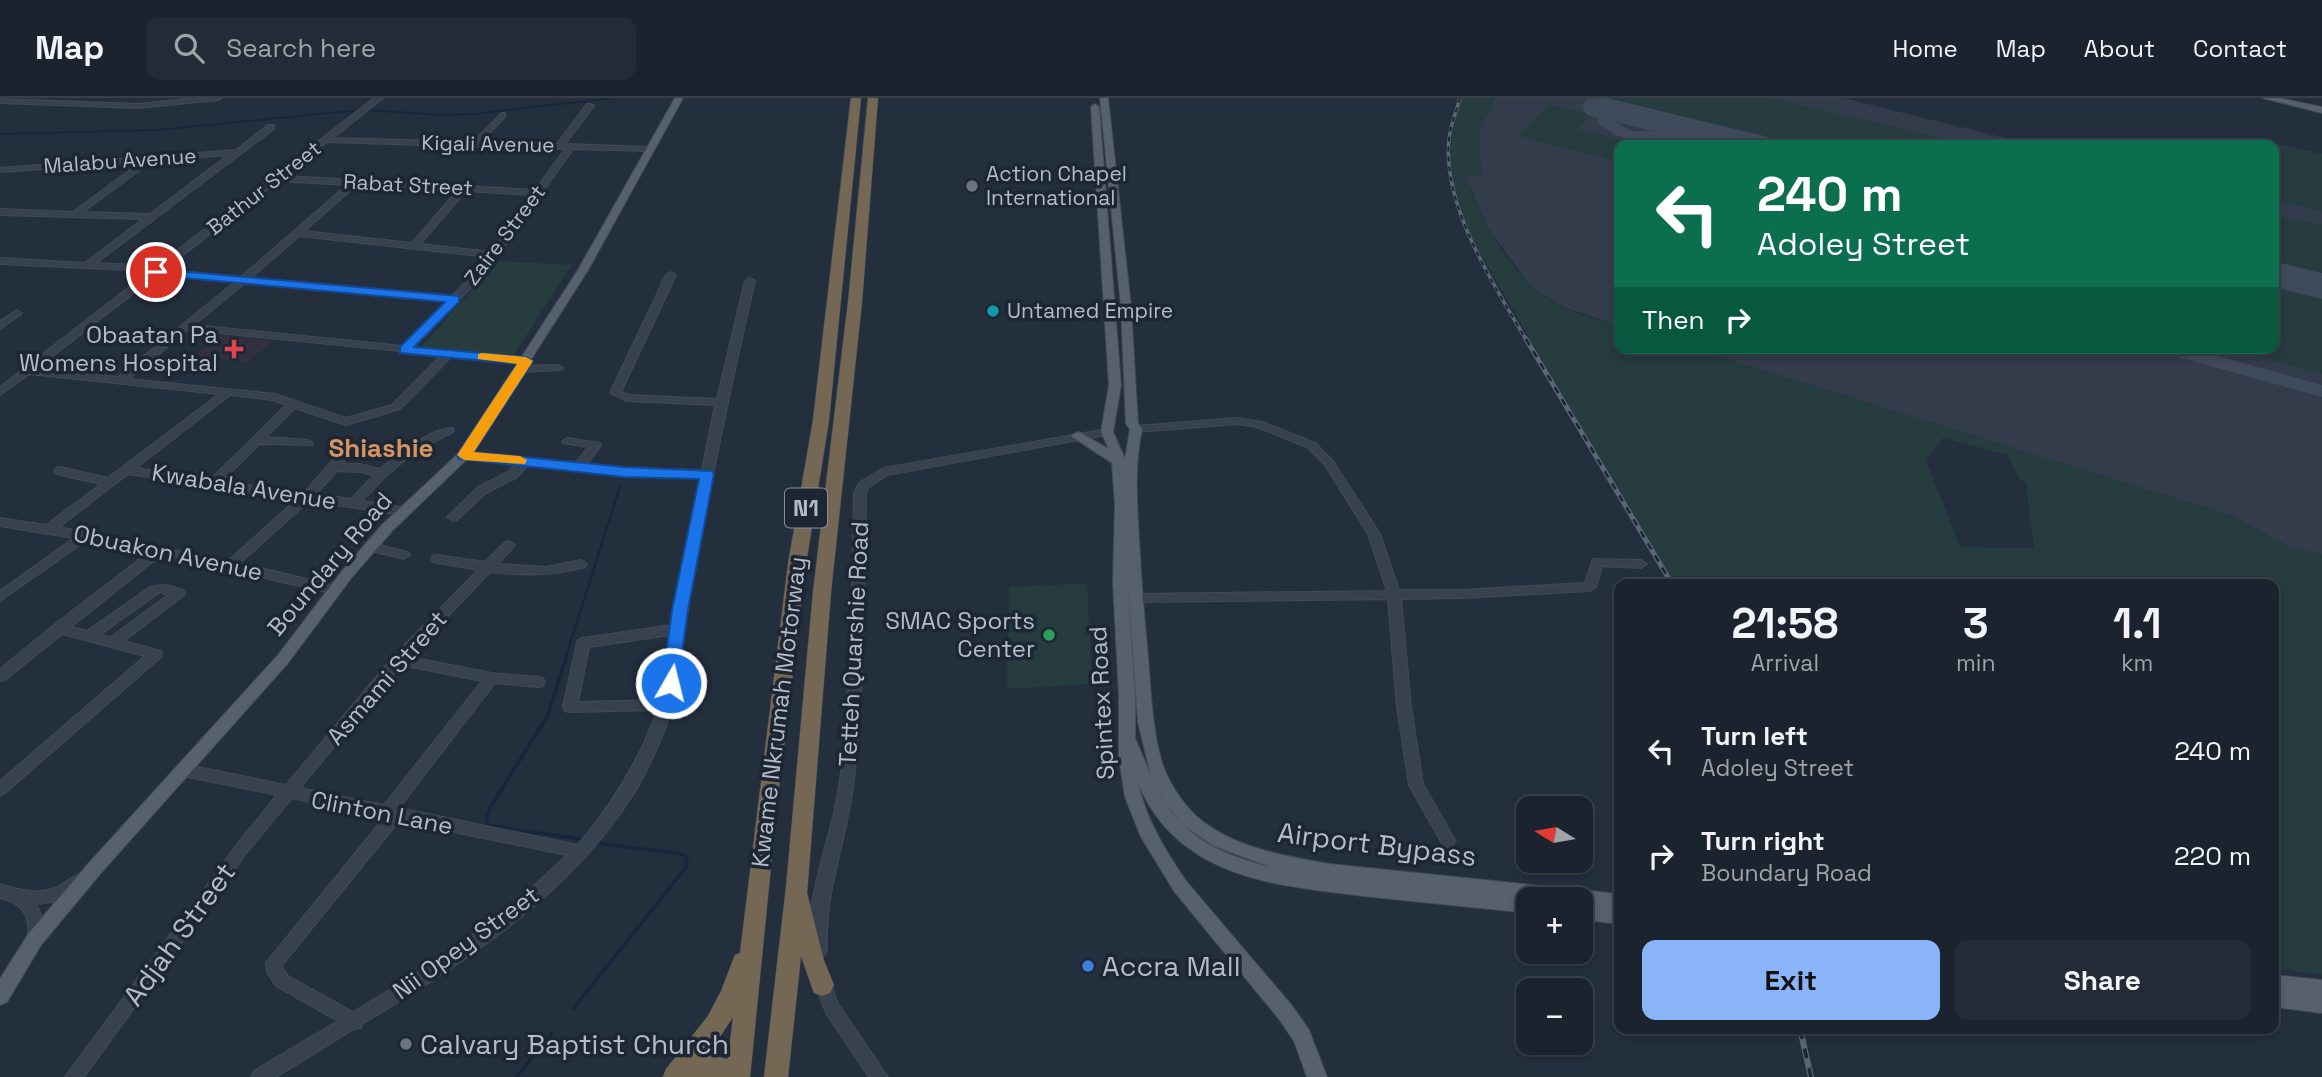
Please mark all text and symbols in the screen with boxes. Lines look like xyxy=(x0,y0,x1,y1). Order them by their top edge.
search box xyxy=(146,17,636,80)
text: Map xyxy=(35,27,104,69)
icon: search xyxy=(170,29,208,67)
text: Search here xyxy=(226,31,376,65)
text: Home xyxy=(1892,33,1958,64)
text: Map xyxy=(1996,33,2046,64)
text: About xyxy=(2084,33,2155,64)
text: Contact xyxy=(2193,33,2287,64)
street label: Kigali Avenue xyxy=(421,129,555,158)
street label: Bathur Street xyxy=(201,134,326,241)
street label: Malabu Avenue xyxy=(43,142,197,179)
place label: Action Chapel International xyxy=(986,160,1127,211)
text: 240 m xyxy=(1757,163,1903,225)
street label: Rabat Street xyxy=(343,168,473,201)
icon: left xyxy=(1642,168,1733,259)
marker: Action Chapel International xyxy=(964,178,980,194)
street label: Zaire Street xyxy=(458,179,551,290)
text: Adoley Street xyxy=(1757,224,1970,264)
pin xyxy=(126,242,186,302)
icon: arrive xyxy=(137,253,175,291)
place label: Untamed Empire xyxy=(1007,297,1173,324)
icon: right xyxy=(1719,301,1757,339)
marker: Untamed Empire xyxy=(985,303,1001,319)
text: Then xyxy=(1642,303,1705,337)
place label: Obaatan Pa Womens Hospital xyxy=(19,319,218,378)
marker: Obaatan Pa Womens Hospital xyxy=(224,339,244,359)
district label: Shiashie xyxy=(328,431,434,465)
street label: Kwabala Avenue xyxy=(150,457,339,516)
street label: Boundary Road xyxy=(260,485,399,642)
road number: N1 xyxy=(785,488,827,528)
street label: Obuakon Avenue xyxy=(71,517,265,588)
street label: Tetteh Quarshie Road xyxy=(832,521,875,767)
street label: Kwame Nkrumah Motorway xyxy=(744,555,813,869)
text: 21:58 xyxy=(1732,597,1838,650)
text: 3 xyxy=(1963,597,1989,650)
text: 1.1 xyxy=(2113,597,2161,650)
street label: Asmami Street xyxy=(320,604,454,751)
place label: SMAC Sports Center xyxy=(885,605,1035,664)
street label: Spintex Road xyxy=(1082,625,1121,781)
marker: SMAC Sports Center xyxy=(1041,627,1057,643)
position arrow xyxy=(634,646,708,720)
text: Arrival xyxy=(1751,648,1819,678)
text: min xyxy=(1956,648,1996,678)
text: km xyxy=(2121,648,2153,678)
text: Turn left xyxy=(1701,719,1808,753)
icon: left xyxy=(1642,732,1680,770)
text: 240 m xyxy=(2174,734,2251,768)
text: Adoley Street xyxy=(1701,753,1854,783)
street label: Clinton Lane xyxy=(309,784,456,841)
north arrow xyxy=(1516,796,1592,873)
map controls xyxy=(1516,796,1593,1055)
street label: Airport Bypass xyxy=(1275,814,1479,874)
text: Turn right xyxy=(1701,824,1825,858)
icon: right xyxy=(1642,837,1680,875)
text: 220 m xyxy=(2174,839,2251,873)
street label: Adjah Street xyxy=(115,855,243,1013)
text: Boundary Road xyxy=(1701,858,1872,888)
street label: Nii Opey Street xyxy=(386,879,545,1006)
button: + xyxy=(1516,887,1593,964)
button: Exit xyxy=(1642,940,1940,1020)
button: Share xyxy=(1954,940,2251,1020)
place label: Accra Mall xyxy=(1102,948,1241,984)
marker: Accra Mall xyxy=(1080,958,1096,974)
button: − xyxy=(1516,978,1593,1055)
place label: Calvary Baptist Church xyxy=(420,1026,729,1062)
marker: Calvary Baptist Church xyxy=(398,1036,414,1052)

